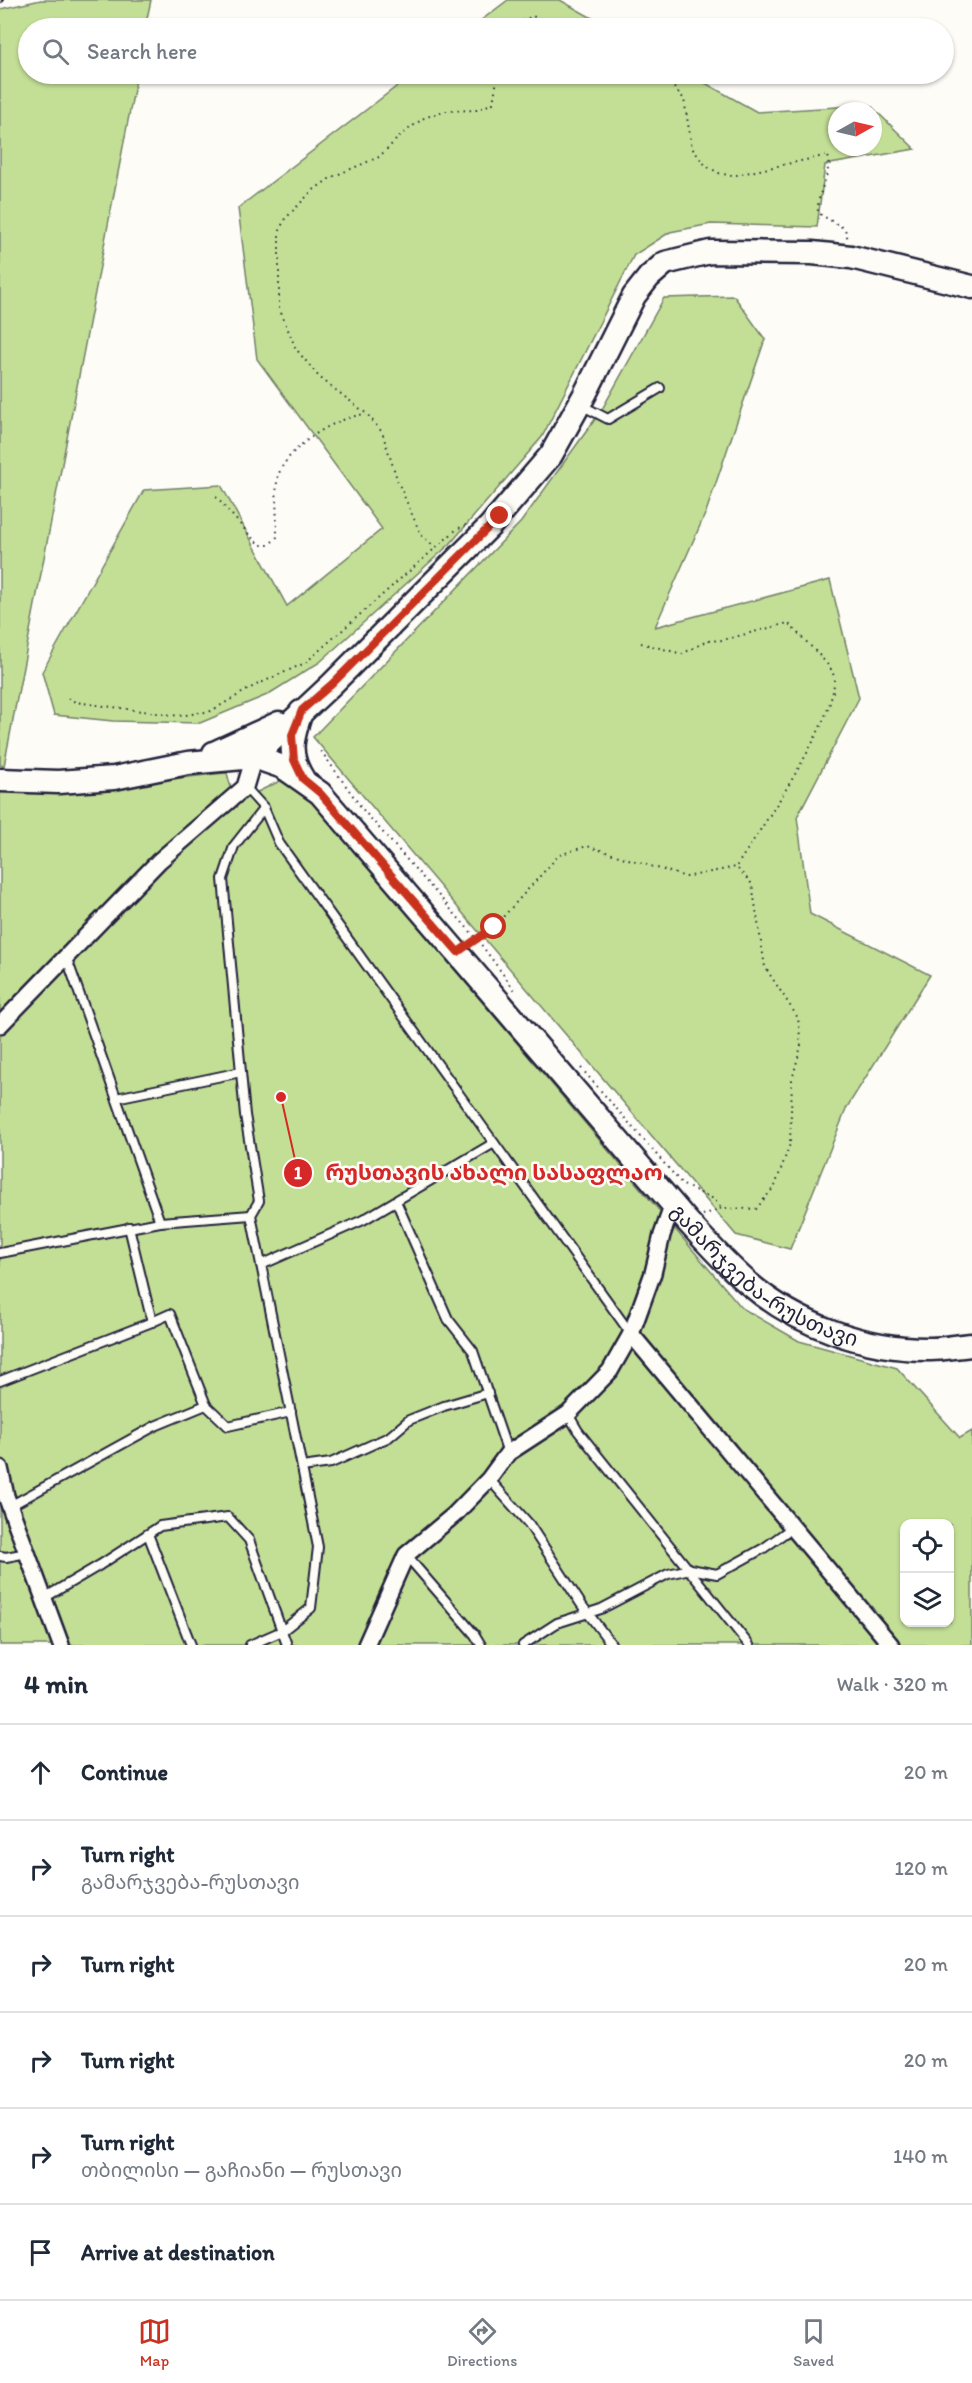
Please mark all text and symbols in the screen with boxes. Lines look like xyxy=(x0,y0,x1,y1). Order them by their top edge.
search box xyxy=(18,18,954,84)
icon: search xyxy=(39,35,72,68)
text: Search here xyxy=(87,38,197,65)
north arrow xyxy=(828,102,882,156)
route end xyxy=(486,502,512,528)
route start xyxy=(480,913,506,939)
callout: რუსთავის ახალი სასაფლაო xyxy=(283,1153,674,1193)
text: რუსთავის ახალი სასაფლაო xyxy=(325,1159,663,1186)
text: 1 xyxy=(294,1162,303,1184)
street label: გამარჯვება-რუსთავი xyxy=(666,1199,861,1351)
map controls xyxy=(900,1519,954,1627)
button: locate xyxy=(900,1519,954,1573)
button: layers xyxy=(900,1573,954,1627)
text: 4 min xyxy=(24,1668,88,1700)
text: Walk · 320 m xyxy=(836,1672,948,1696)
icon: ahead xyxy=(24,1756,57,1789)
text: Continue xyxy=(81,1759,168,1786)
text: 20 m xyxy=(904,1760,948,1784)
text: Turn right xyxy=(81,1841,175,1868)
icon: right xyxy=(24,1852,57,1885)
text: 120 m xyxy=(895,1856,948,1880)
text: გამარჯვება-რუსთავი xyxy=(81,1870,299,1894)
icon: right xyxy=(24,1948,57,1981)
text: Turn right xyxy=(81,1951,175,1978)
text: 20 m xyxy=(904,1952,948,1976)
icon: right xyxy=(24,2044,57,2077)
text: Turn right xyxy=(81,2047,175,2074)
text: 20 m xyxy=(904,2048,948,2072)
text: Turn right xyxy=(81,2129,175,2156)
icon: right xyxy=(24,2140,57,2173)
text: 140 m xyxy=(893,2144,948,2168)
text: თბილისი — გაჩიანი — რუსთავი xyxy=(81,2158,402,2182)
icon: arrive xyxy=(24,2236,57,2269)
text: Arrive at destination xyxy=(81,2239,275,2266)
tab: Map xyxy=(138,2315,171,2370)
tab: Directions xyxy=(447,2315,517,2370)
tab: Saved xyxy=(793,2315,834,2370)

